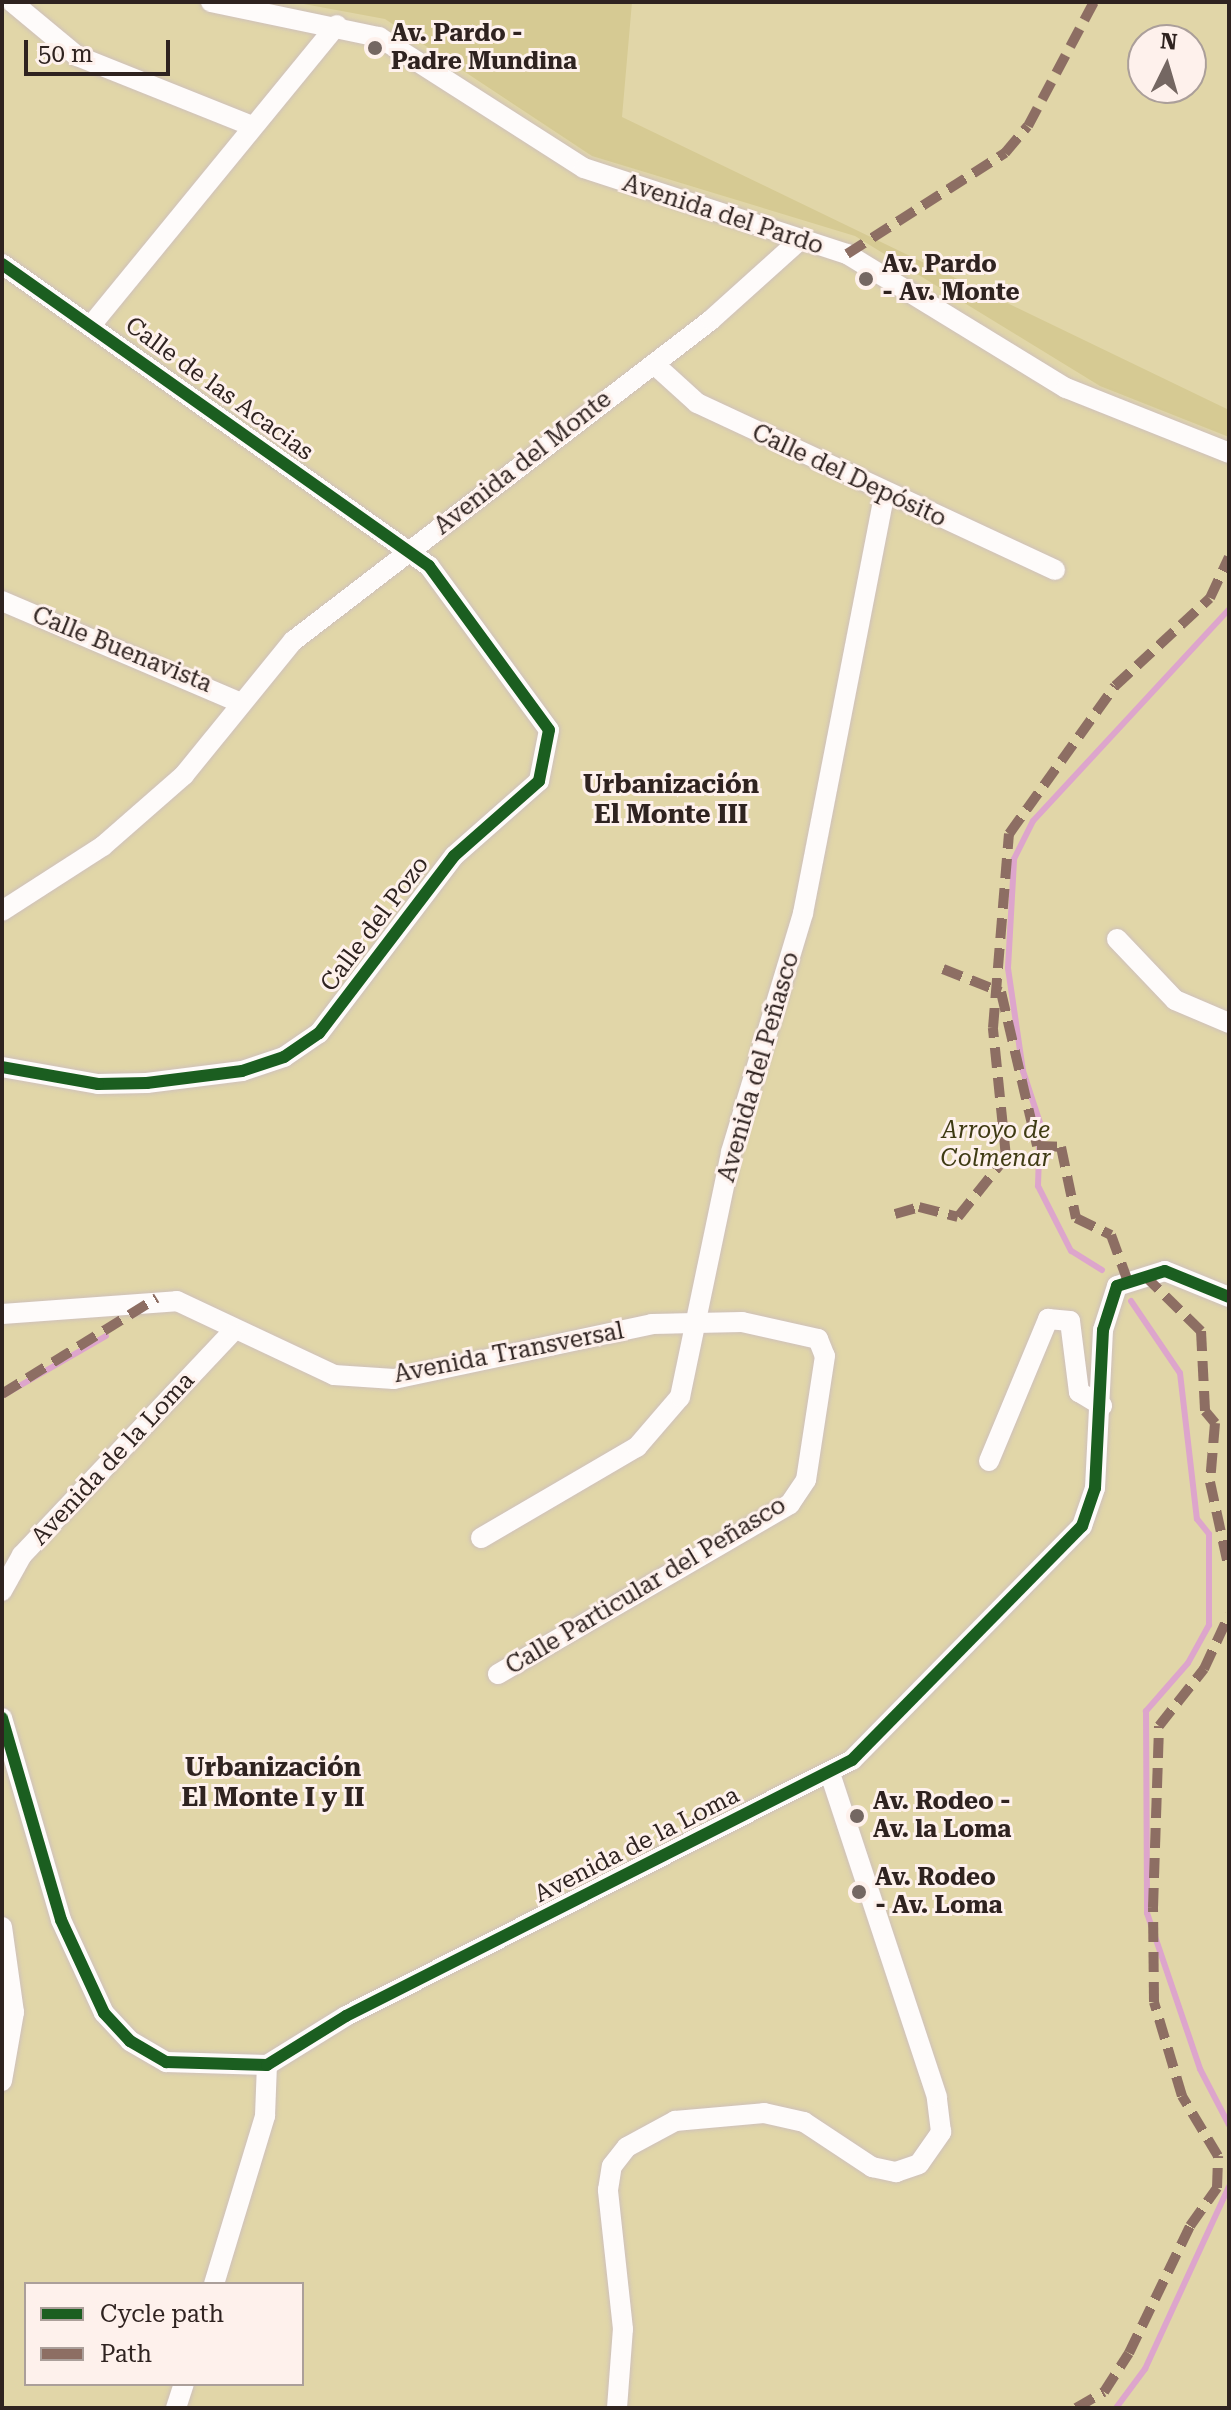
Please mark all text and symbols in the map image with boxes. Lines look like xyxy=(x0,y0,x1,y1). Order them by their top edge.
place label: Av. Pardo - Padre Mundina xyxy=(391,20,577,76)
scale bar xyxy=(28,24,174,74)
north arrow xyxy=(1127,24,1207,104)
text: N xyxy=(1159,28,1178,55)
marker: Av. Pardo - Padre Mundina xyxy=(366,39,384,57)
text: 50 m xyxy=(38,40,93,68)
street label: Avenida del Pardo xyxy=(619,169,827,261)
place label: Av. Pardo - Av. Monte xyxy=(882,251,1019,307)
marker: Av. Pardo - Av. Monte xyxy=(857,270,875,288)
street label: Calle de las Acacias xyxy=(119,311,319,467)
street label: Avenida del Monte xyxy=(429,385,617,541)
street label: Calle del Depósito xyxy=(747,418,951,534)
street label: Calle Buenavista xyxy=(28,601,216,699)
district label: Urbanización El Monte III xyxy=(583,769,759,830)
street label: Calle del Pozo xyxy=(315,851,435,997)
street label: Avenida del Peñasco xyxy=(712,949,806,1185)
park label: Arroyo de Colmenar xyxy=(941,1117,1051,1173)
street label: Avenida Transversal xyxy=(392,1317,626,1389)
street label: Avenida de la Loma xyxy=(25,1367,201,1551)
street label: Calle Particular del Peñasco xyxy=(501,1491,791,1681)
district label: Urbanización El Monte I y II xyxy=(182,1752,364,1814)
street label: Avenida de la Loma xyxy=(530,1781,744,1909)
place label: Av. Rodeo - Av. la Loma xyxy=(873,1788,1011,1844)
marker: Av. Rodeo - Av. la Loma xyxy=(848,1807,866,1825)
place label: Av. Rodeo - Av. Loma xyxy=(875,1864,1003,1920)
marker: Av. Rodeo - Av. Loma xyxy=(850,1883,868,1901)
legend xyxy=(24,2282,304,2386)
text: Cycle path xyxy=(100,2300,224,2328)
text: Path xyxy=(100,2340,152,2368)

